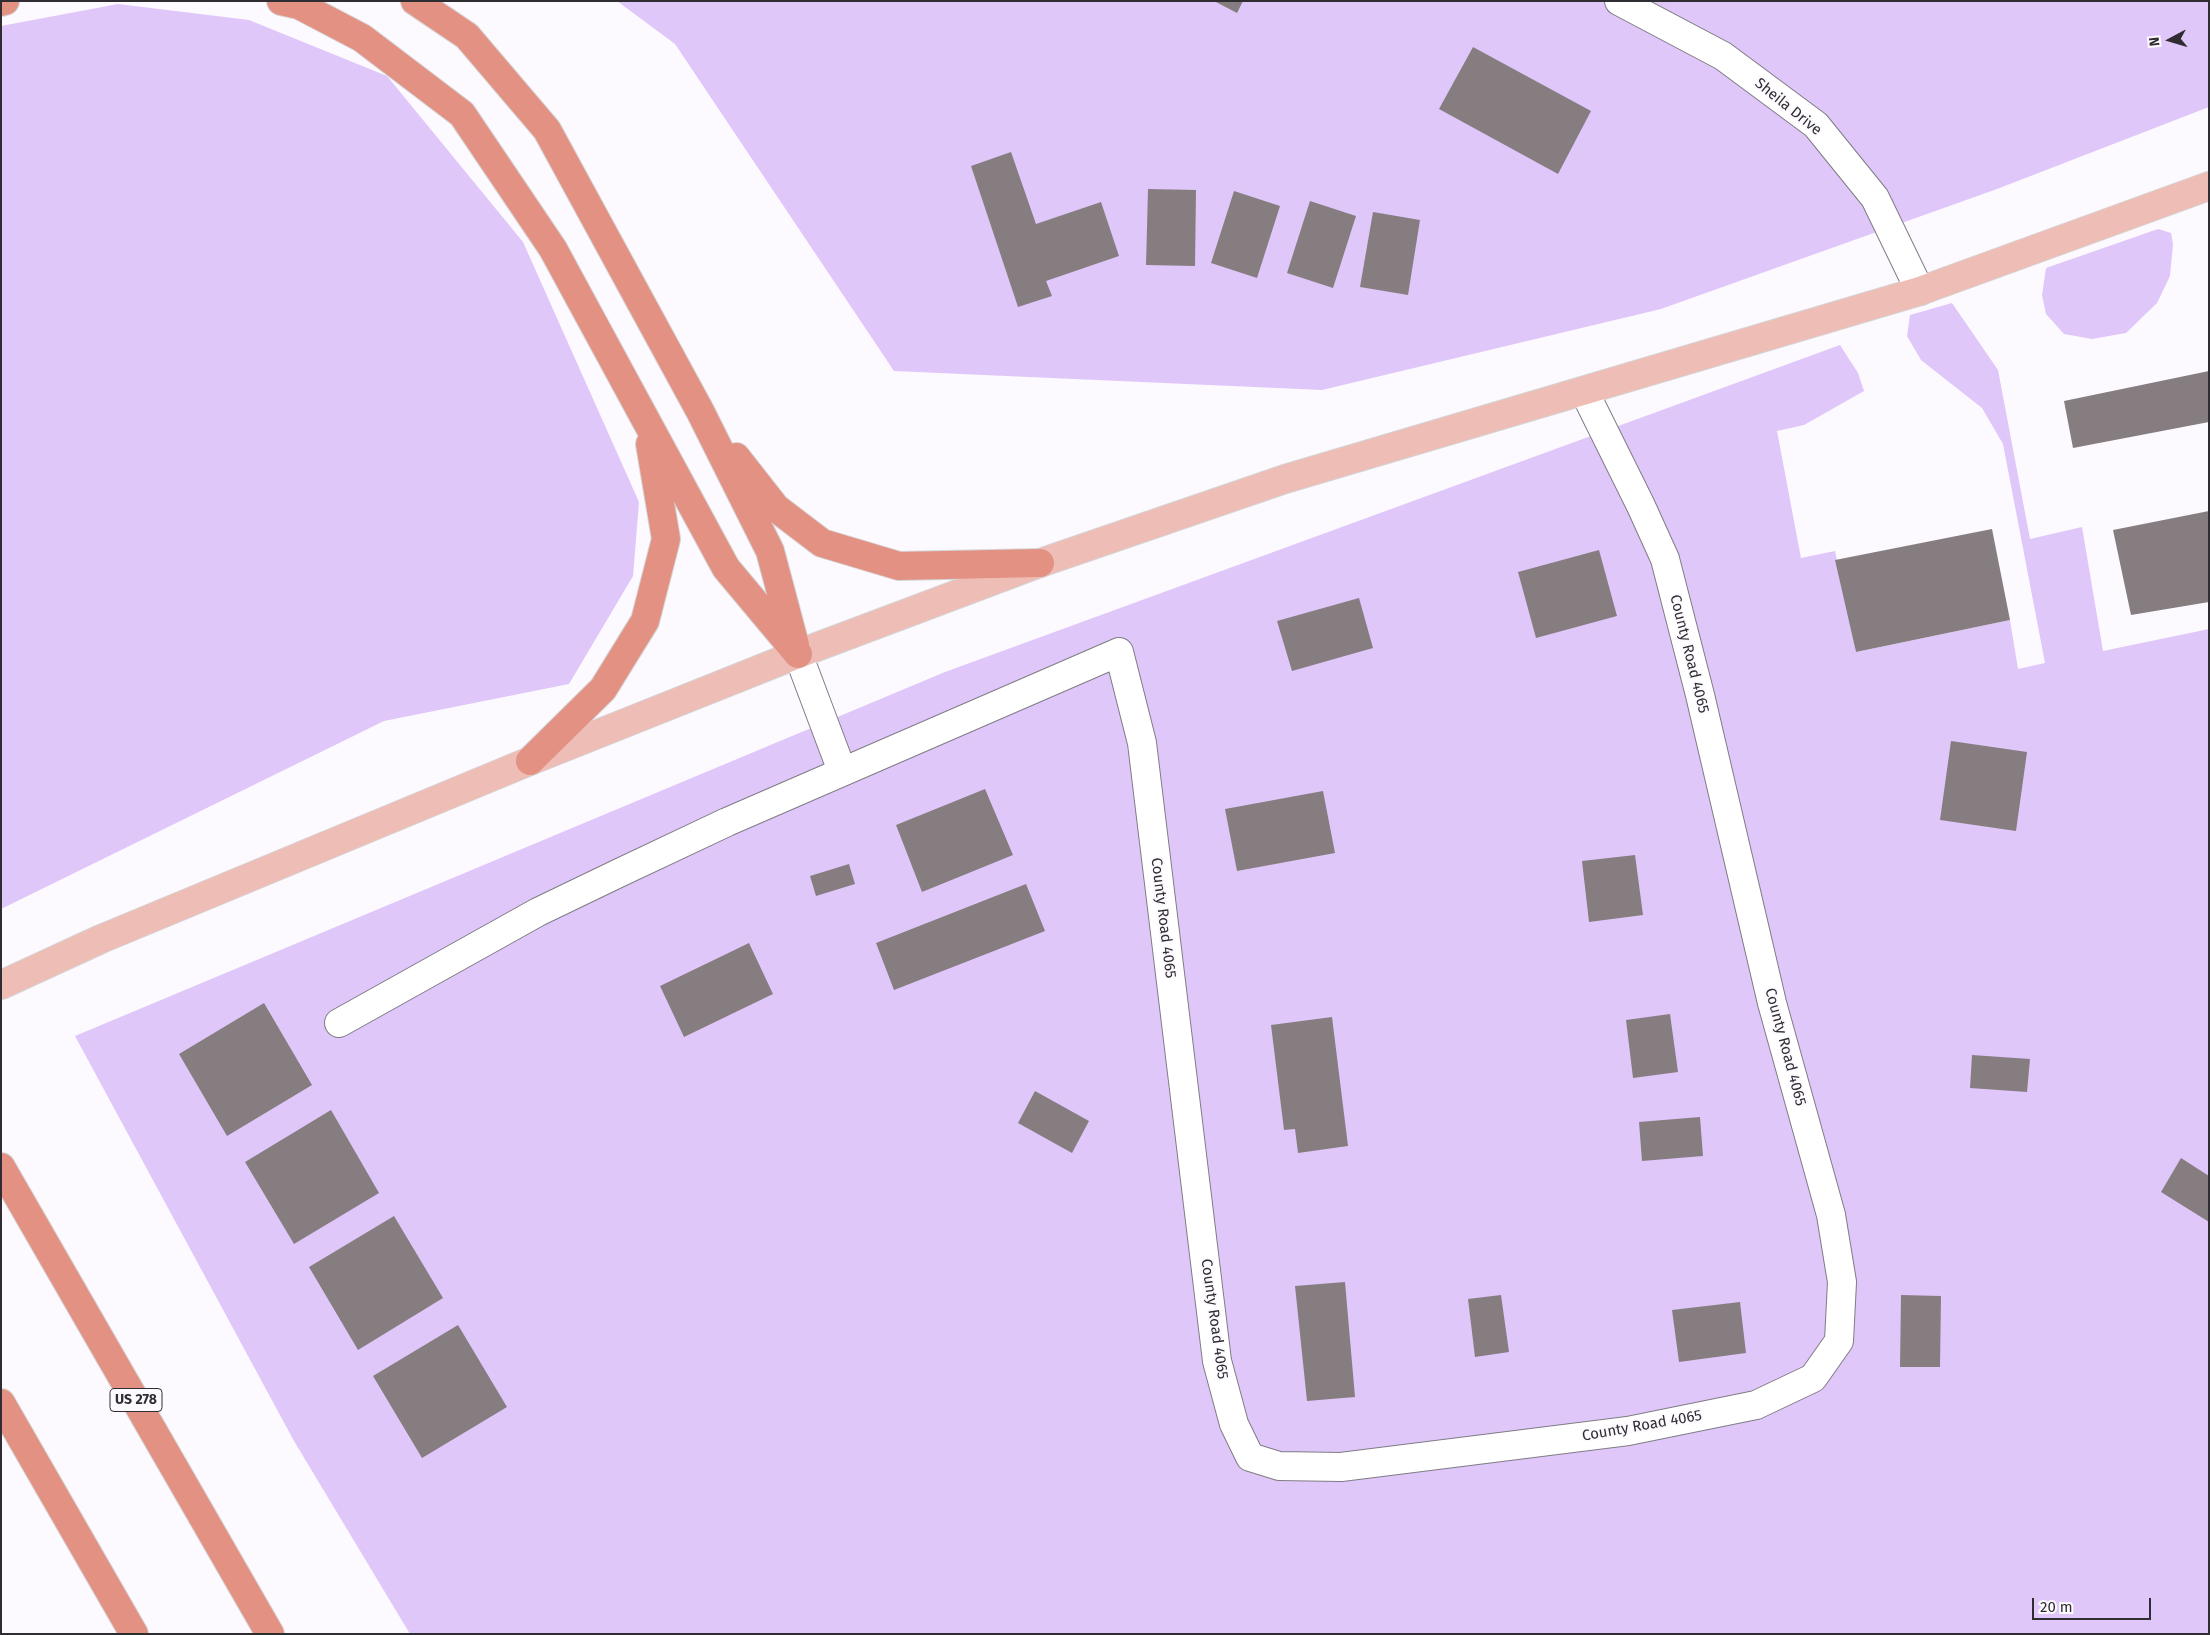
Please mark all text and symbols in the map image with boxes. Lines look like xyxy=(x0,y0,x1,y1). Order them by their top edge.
north arrow xyxy=(2145,15,2195,65)
text: N xyxy=(2146,36,2164,47)
street label: Sheila Drive xyxy=(1751,75,1825,139)
street label: County Road 4065 xyxy=(1666,593,1712,715)
street label: County Road 4065 xyxy=(1147,857,1179,979)
street label: County Road 4065 xyxy=(1761,986,1809,1108)
street label: County Road 4065 xyxy=(1197,1258,1231,1380)
road number: US 278 xyxy=(110,1388,162,1412)
street label: County Road 4065 xyxy=(1581,1407,1703,1445)
scale bar xyxy=(2035,1588,2154,1620)
text: 20 m xyxy=(2040,1598,2073,1616)

